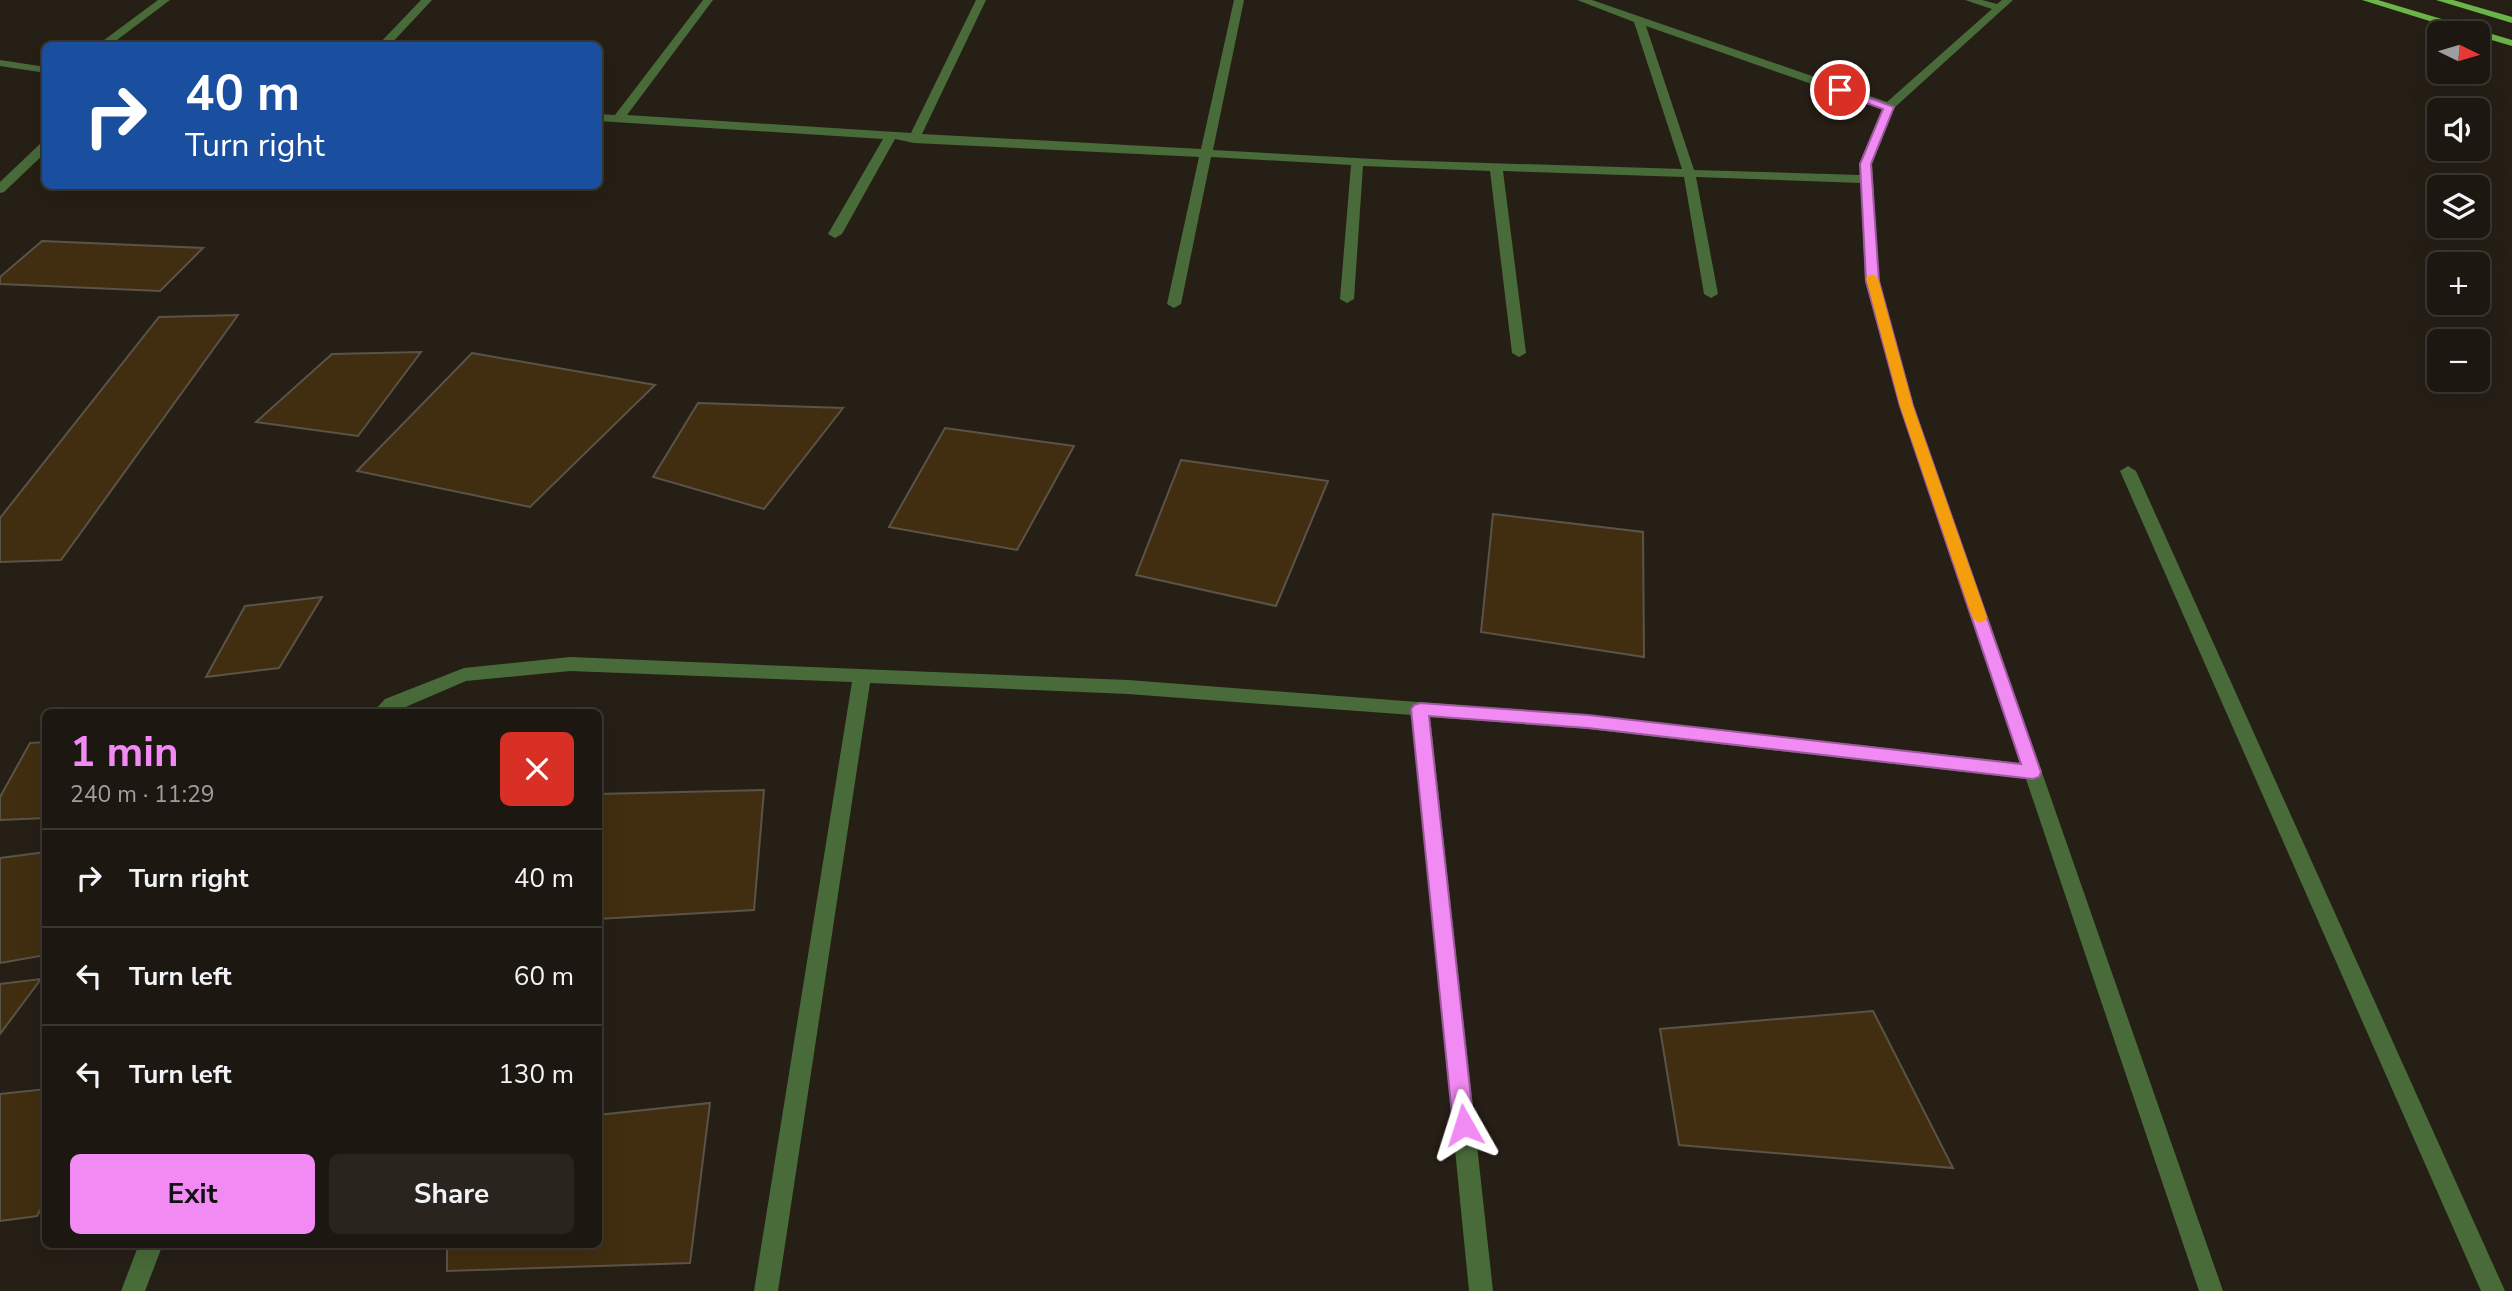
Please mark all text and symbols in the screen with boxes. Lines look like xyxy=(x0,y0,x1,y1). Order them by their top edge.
north arrow xyxy=(2427,21,2490,84)
map controls xyxy=(2427,21,2490,392)
text: 40 m xyxy=(185,60,300,127)
pin xyxy=(1810,60,1870,120)
icon: right xyxy=(70,70,161,161)
icon: arrive xyxy=(1821,71,1859,109)
button: sound xyxy=(2427,98,2490,161)
text: Turn right xyxy=(185,124,325,167)
button: layers xyxy=(2427,175,2490,238)
button: + xyxy=(2427,252,2490,315)
button: − xyxy=(2427,329,2490,392)
text: 1 min xyxy=(70,724,179,781)
button: close xyxy=(500,732,574,806)
text: 240 m · 11:29 xyxy=(70,779,215,810)
icon: right xyxy=(70,859,108,897)
text: Turn right xyxy=(129,861,248,896)
text: 40 m xyxy=(514,861,574,896)
icon: left xyxy=(70,957,108,995)
text: Turn left xyxy=(129,959,232,994)
text: 60 m xyxy=(514,959,574,994)
icon: left xyxy=(70,1055,108,1093)
text: Turn left xyxy=(129,1057,232,1092)
text: 130 m xyxy=(498,1057,574,1092)
position arrow xyxy=(1427,1088,1501,1162)
button: Exit xyxy=(70,1154,315,1234)
button: Share xyxy=(329,1154,574,1234)

